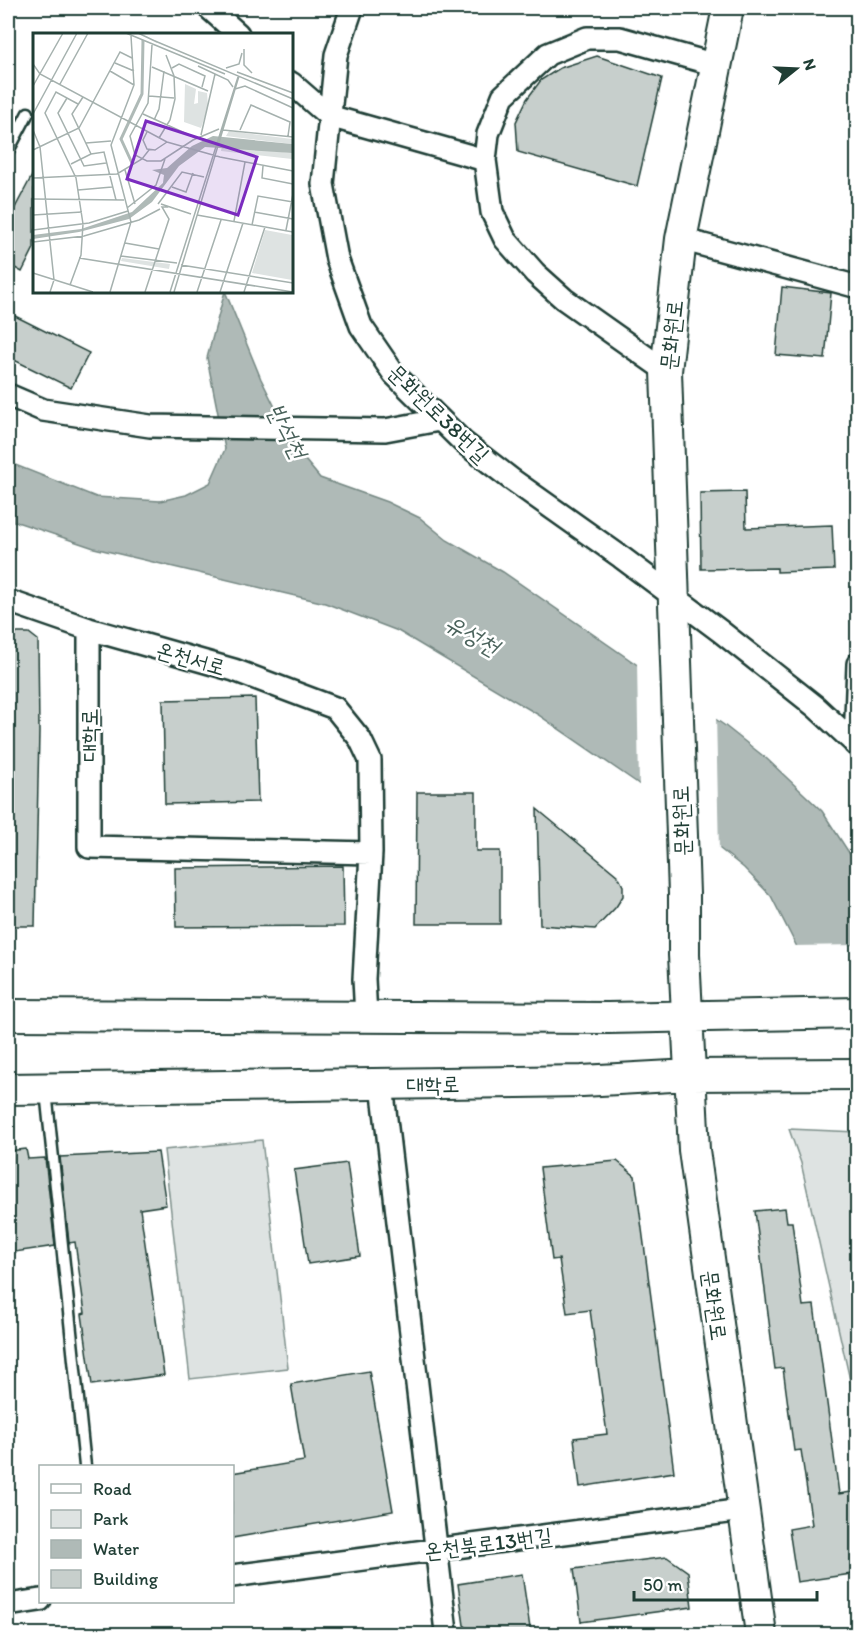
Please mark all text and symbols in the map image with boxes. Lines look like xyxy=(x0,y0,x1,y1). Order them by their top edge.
inset map xyxy=(33,33,292,292)
north arrow xyxy=(766,39,826,99)
text: N xyxy=(799,56,820,73)
street label: 문화원로 xyxy=(654,298,689,372)
street label: 문화원로38번길 xyxy=(382,358,495,469)
water label: 반석천 xyxy=(261,398,315,466)
water label: 유성천 xyxy=(440,608,507,663)
street label: 온천서로 xyxy=(153,636,229,681)
street label: 대학로 xyxy=(76,708,103,762)
street label: 문화원로 xyxy=(667,785,696,857)
street label: 대학로 xyxy=(406,1071,460,1098)
street label: 문화원로 xyxy=(696,1268,733,1342)
legend xyxy=(39,1465,234,1603)
text: Road xyxy=(93,1478,132,1500)
text: Park xyxy=(93,1508,128,1530)
street label: 온천북로13번길 xyxy=(423,1522,554,1565)
text: Water xyxy=(93,1538,139,1560)
scale bar xyxy=(634,1564,817,1602)
text: Building xyxy=(93,1568,159,1590)
text: 50 m xyxy=(643,1574,683,1596)

